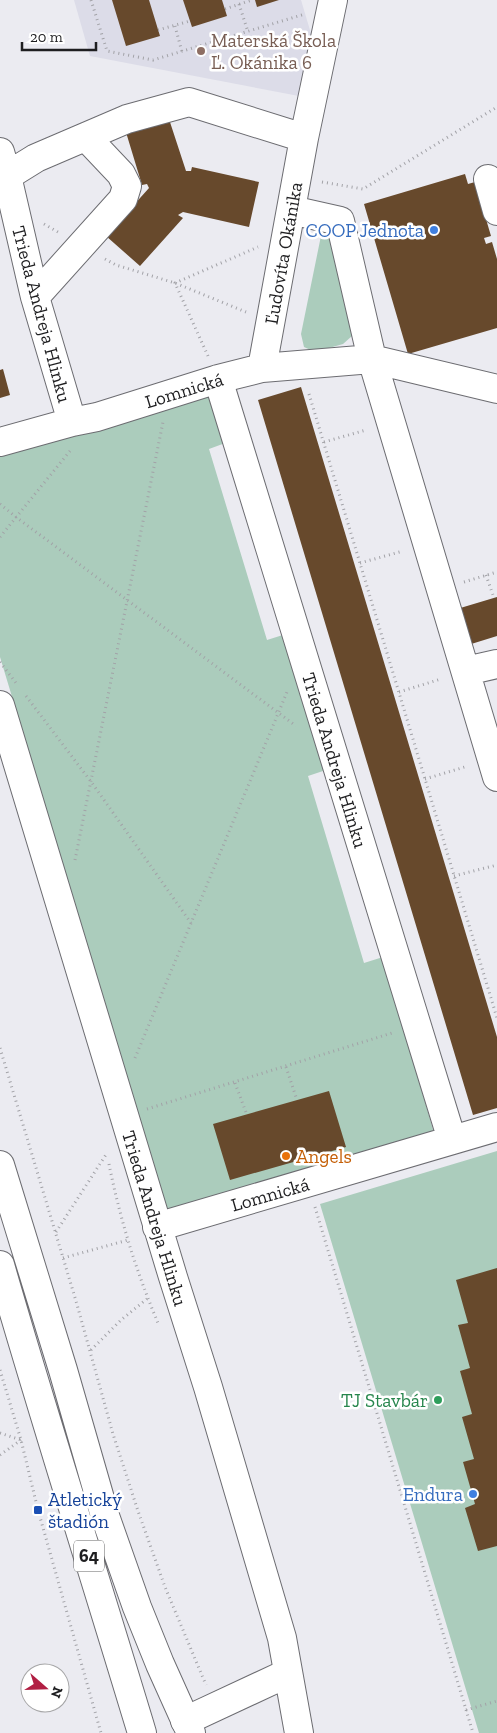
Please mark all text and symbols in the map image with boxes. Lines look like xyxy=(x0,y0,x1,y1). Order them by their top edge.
scale bar xyxy=(22,20,96,52)
text: 20 m xyxy=(30,28,63,46)
place label: Materská Škola Ľ. Okánika 6 xyxy=(211,29,336,74)
marker: Materská Škola Ľ. Okánika 6 xyxy=(195,45,207,57)
street label: Ľudovíta Okánika xyxy=(260,180,307,326)
place label: COOP Jednota xyxy=(305,219,424,242)
street label: Trieda Andreja Hlinku xyxy=(7,223,76,405)
marker: COOP Jednota xyxy=(428,224,440,236)
street label: Lomnická xyxy=(142,368,226,413)
street label: Trieda Andreja Hlinku xyxy=(297,670,372,851)
street label: Trieda Andreja Hlinku xyxy=(117,1128,192,1309)
place label: Angels xyxy=(296,1145,352,1168)
marker: Angels xyxy=(280,1150,292,1162)
street label: Lomnická xyxy=(228,1172,312,1217)
place label: TJ Stavbár xyxy=(341,1389,428,1412)
marker: TJ Stavbár xyxy=(432,1394,444,1406)
place label: Endura xyxy=(403,1483,463,1506)
place label: Atletický štadión xyxy=(48,1488,122,1533)
marker: Endura xyxy=(467,1488,479,1500)
marker: Atletický štadión xyxy=(32,1504,44,1516)
road number: 64 xyxy=(74,1540,104,1572)
north arrow xyxy=(20,1663,70,1713)
text: N xyxy=(47,1684,67,1701)

